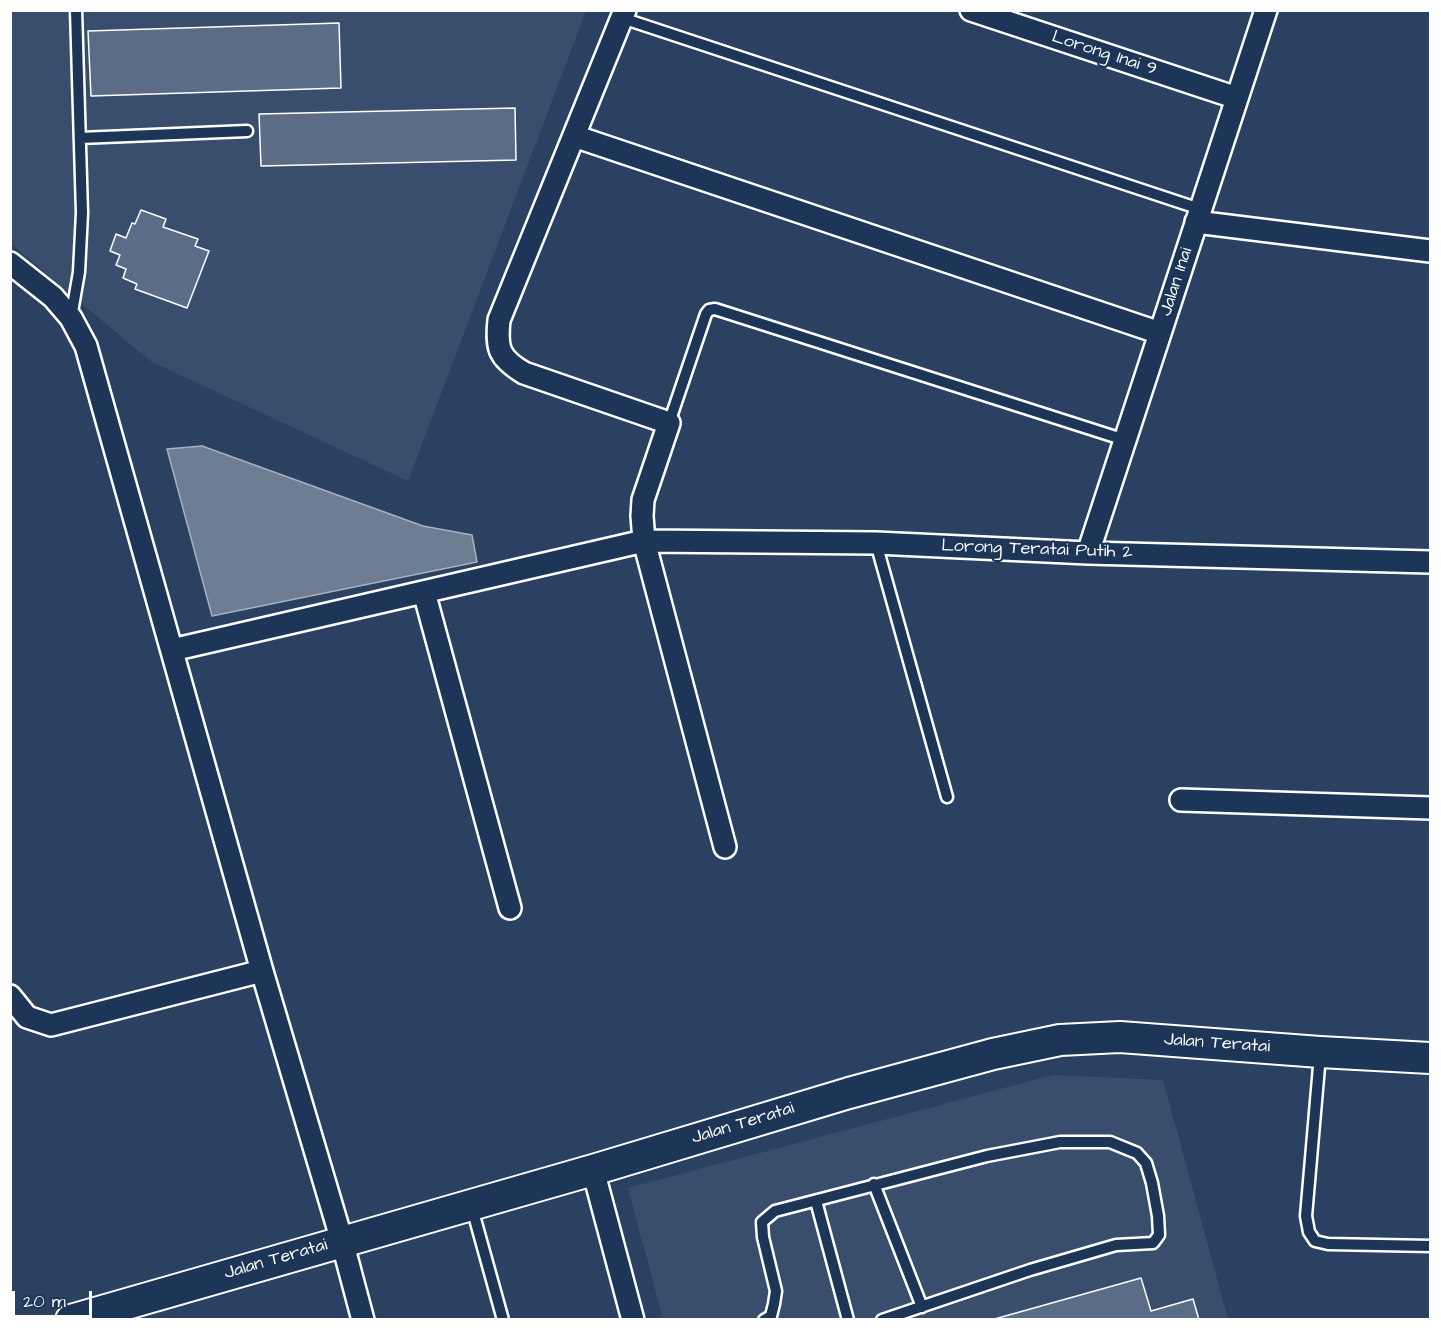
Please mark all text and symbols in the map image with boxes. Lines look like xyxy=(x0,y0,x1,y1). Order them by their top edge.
street label: Lorong Inai 9 xyxy=(1049,27,1159,81)
street label: Jalan Inai xyxy=(1156,245,1198,319)
street label: Lorong Teratai Putih 2 xyxy=(941,536,1133,564)
street label: Jalan Teratai xyxy=(1163,1030,1271,1058)
street label: Jalan Teratai xyxy=(689,1098,797,1150)
street label: Jalan Teratai xyxy=(222,1235,330,1285)
scale bar xyxy=(15,1279,94,1317)
text: 20 m xyxy=(23,1289,66,1314)

